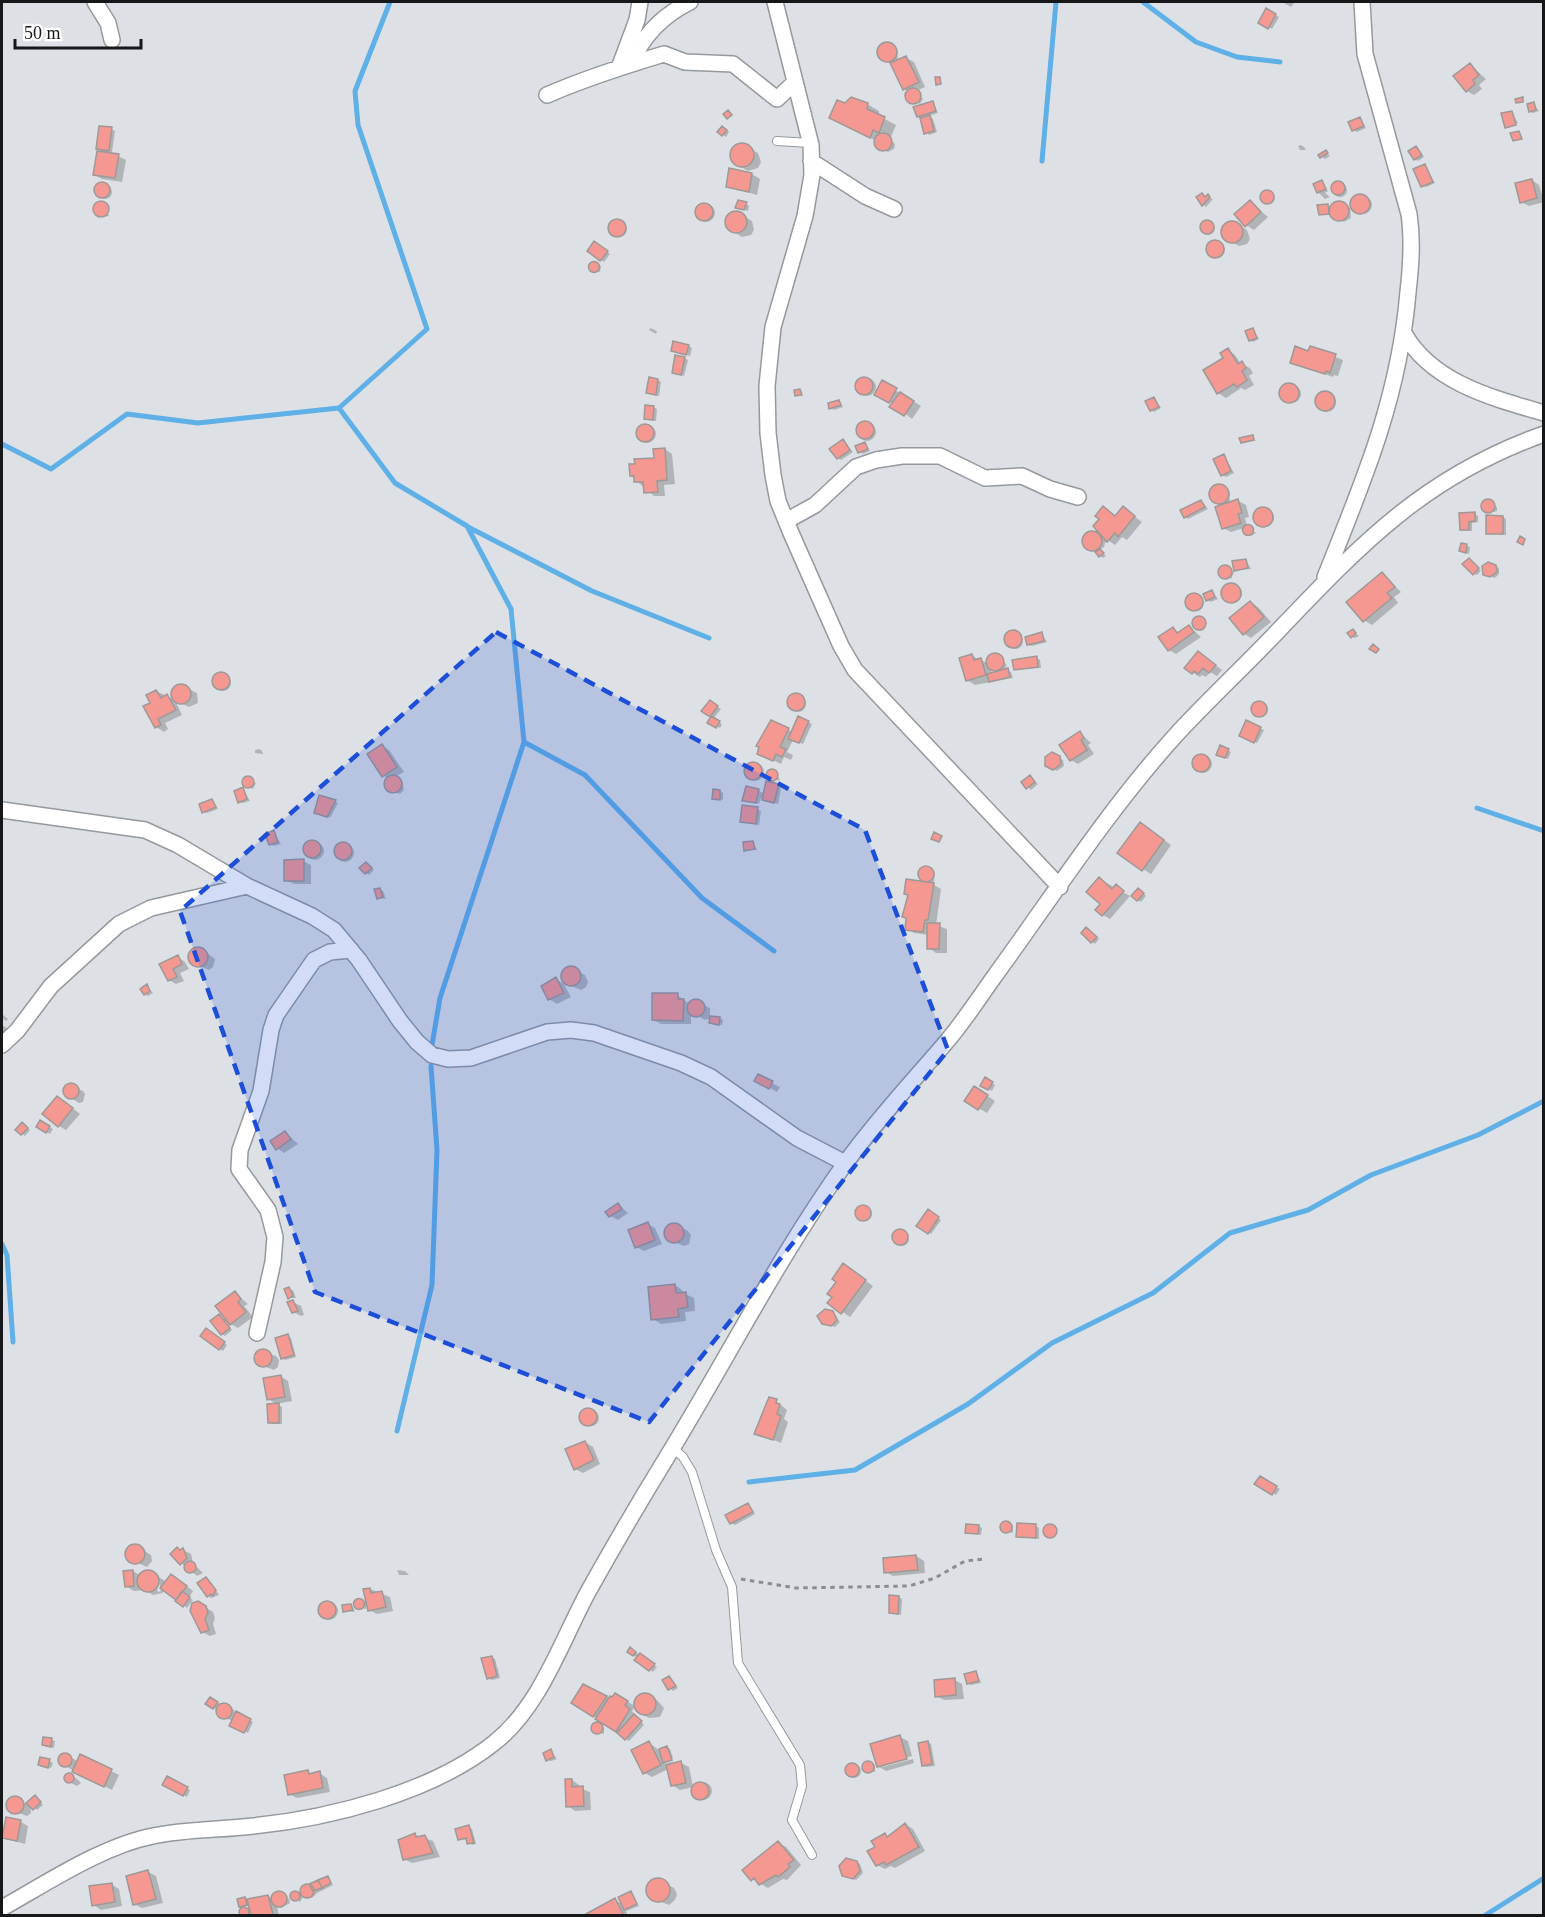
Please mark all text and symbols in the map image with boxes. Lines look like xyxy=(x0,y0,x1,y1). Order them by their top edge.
scale bar xyxy=(15,12,141,50)
text: 50 m xyxy=(24,23,61,43)

